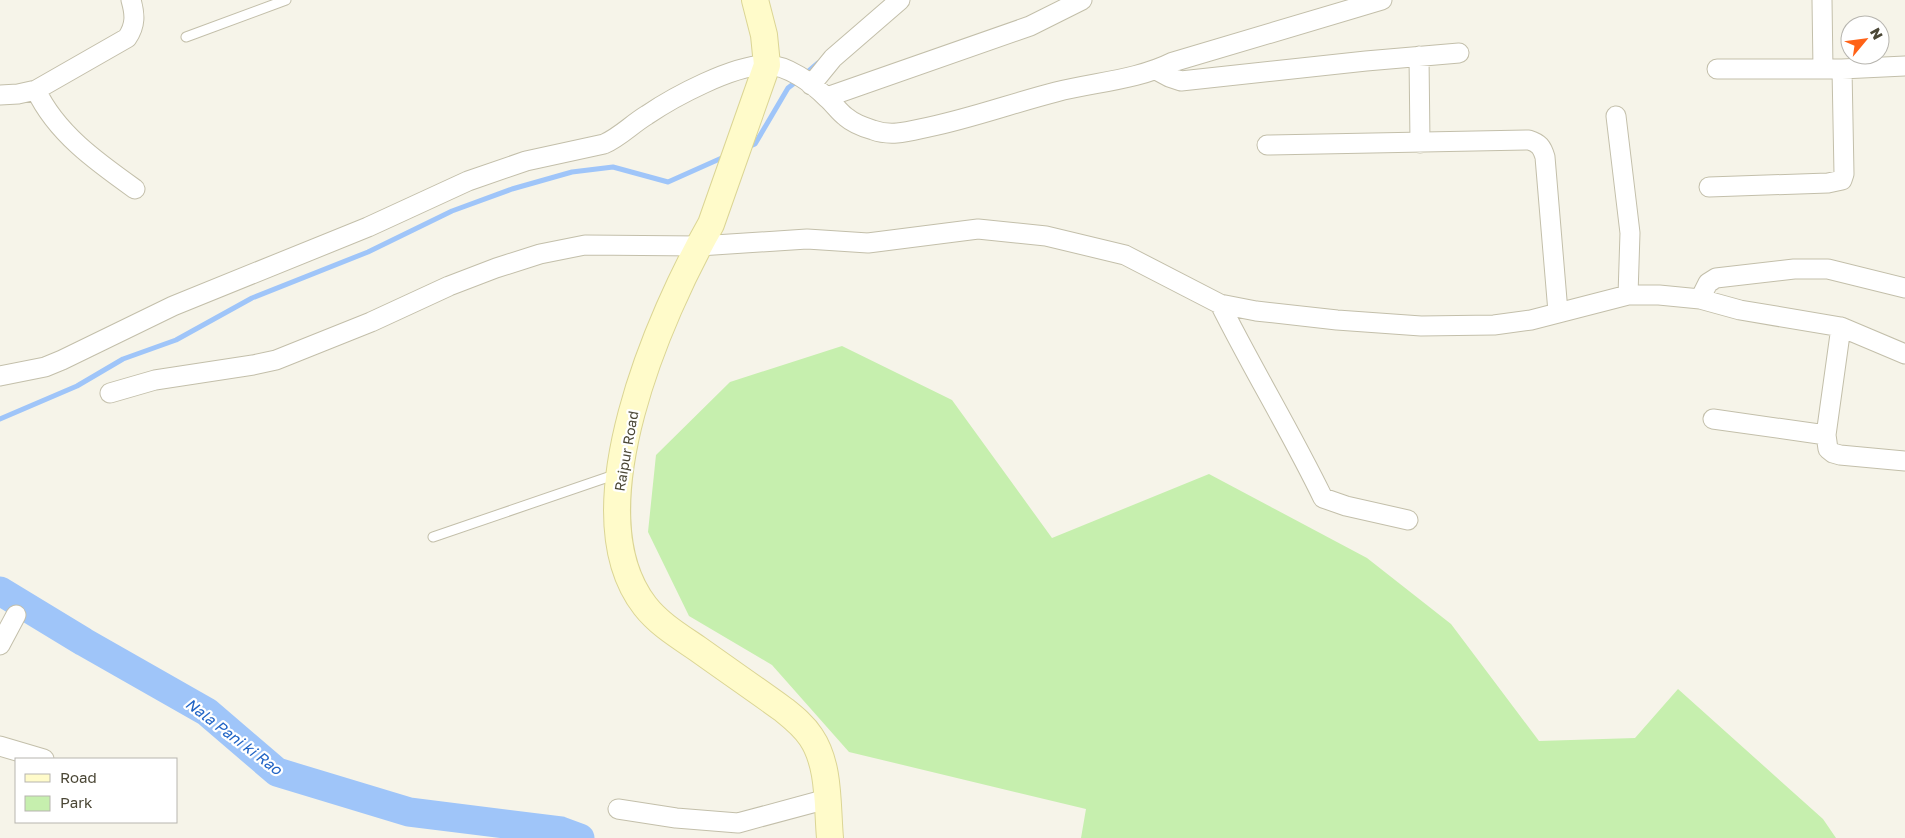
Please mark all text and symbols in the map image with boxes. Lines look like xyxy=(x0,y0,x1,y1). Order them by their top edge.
north arrow xyxy=(1840,15,1890,65)
text: N xyxy=(1867,25,1887,42)
street label: Raipur Road xyxy=(611,409,641,493)
water label: Nala Pani ki Rao xyxy=(182,694,286,779)
legend xyxy=(15,758,178,823)
text: Road xyxy=(60,768,97,786)
text: Park xyxy=(60,793,93,811)

